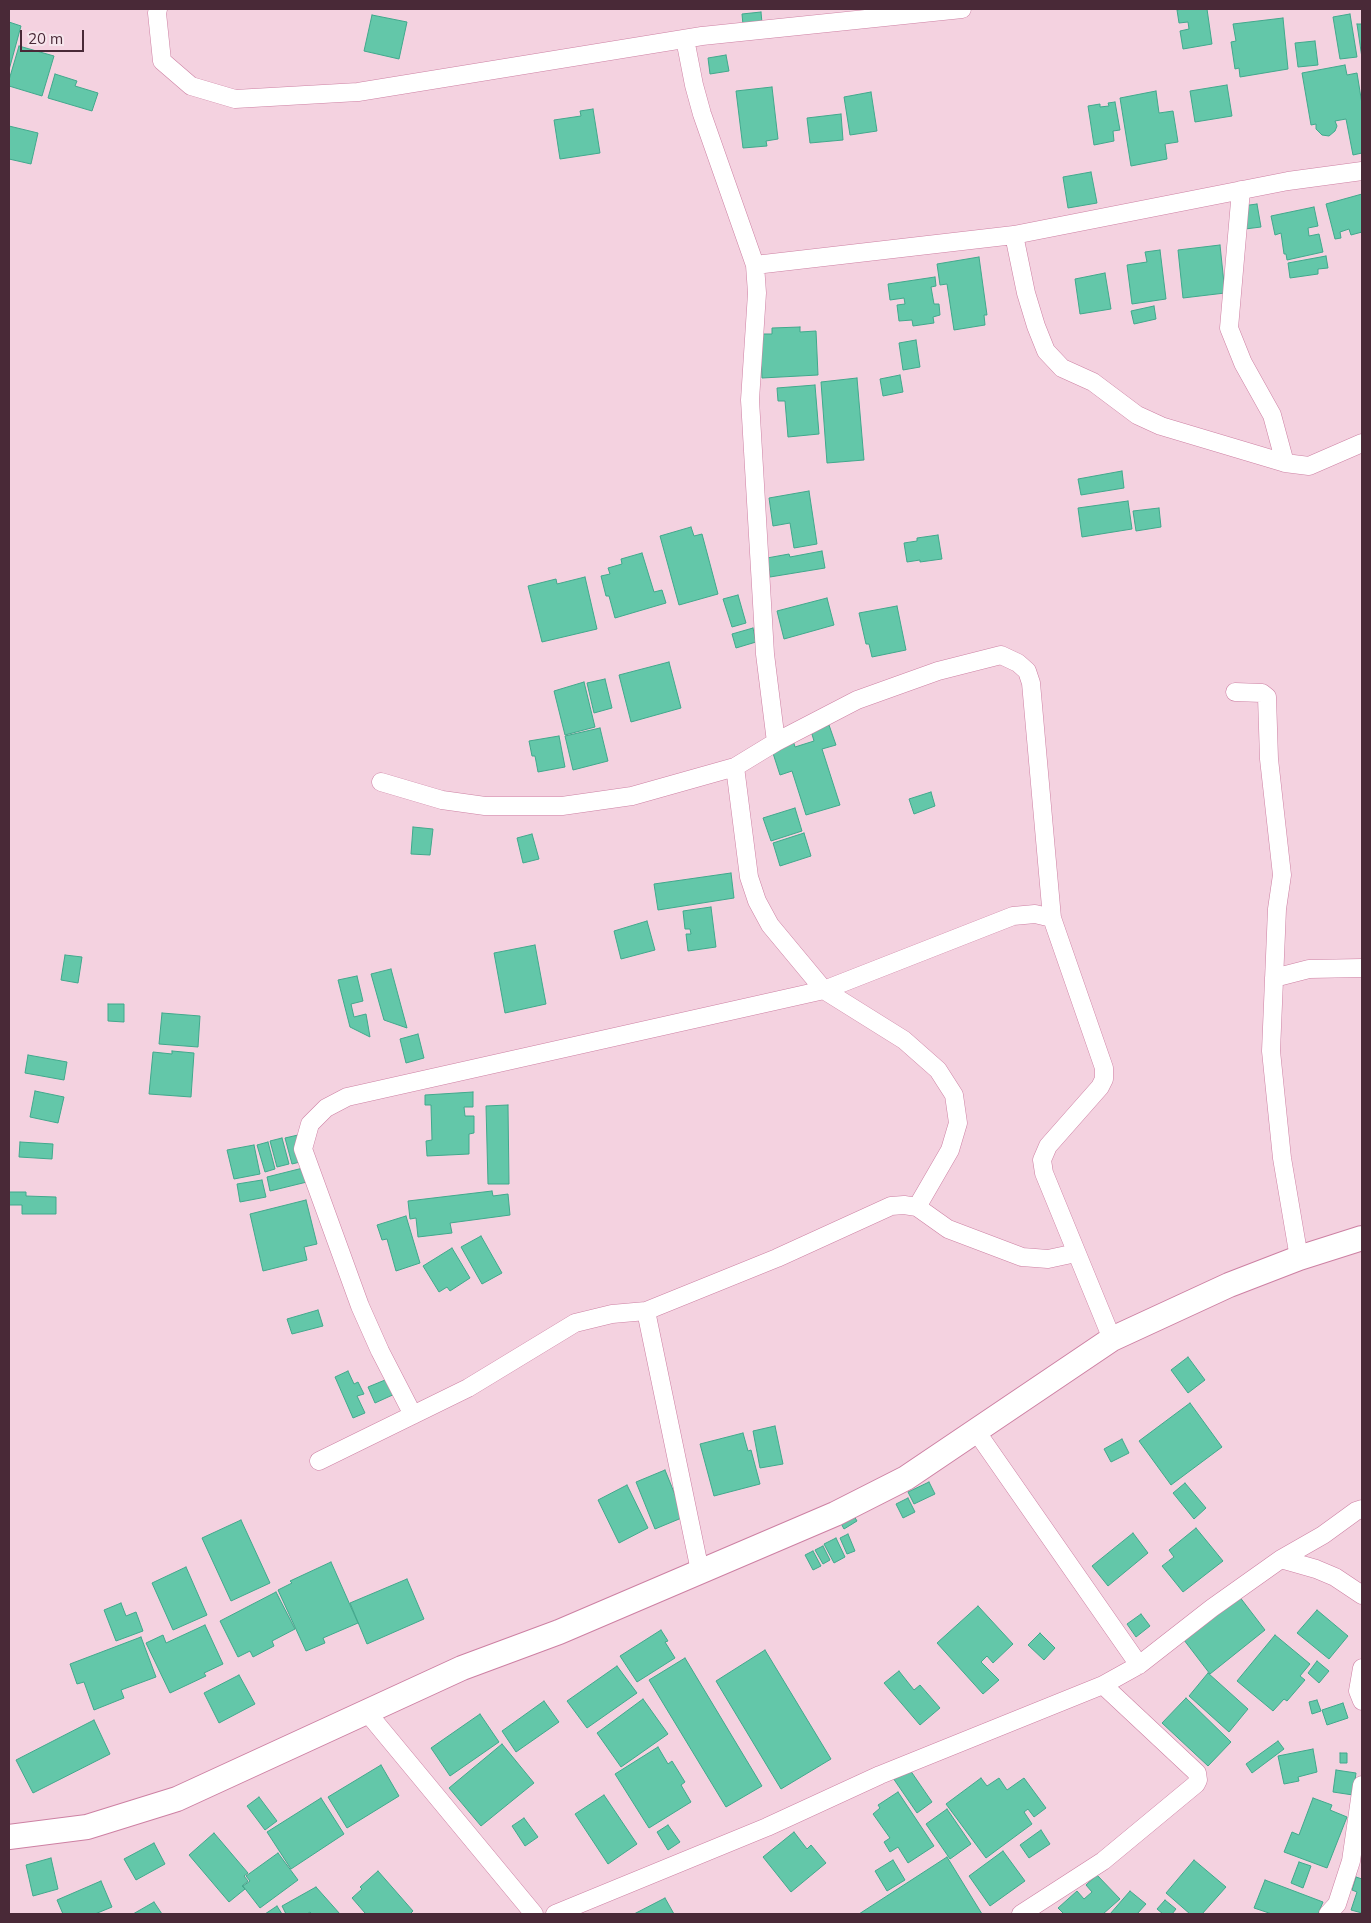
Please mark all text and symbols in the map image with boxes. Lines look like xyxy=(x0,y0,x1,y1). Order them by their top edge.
scale bar xyxy=(22,20,86,52)
text: 20 m xyxy=(28,29,63,48)

